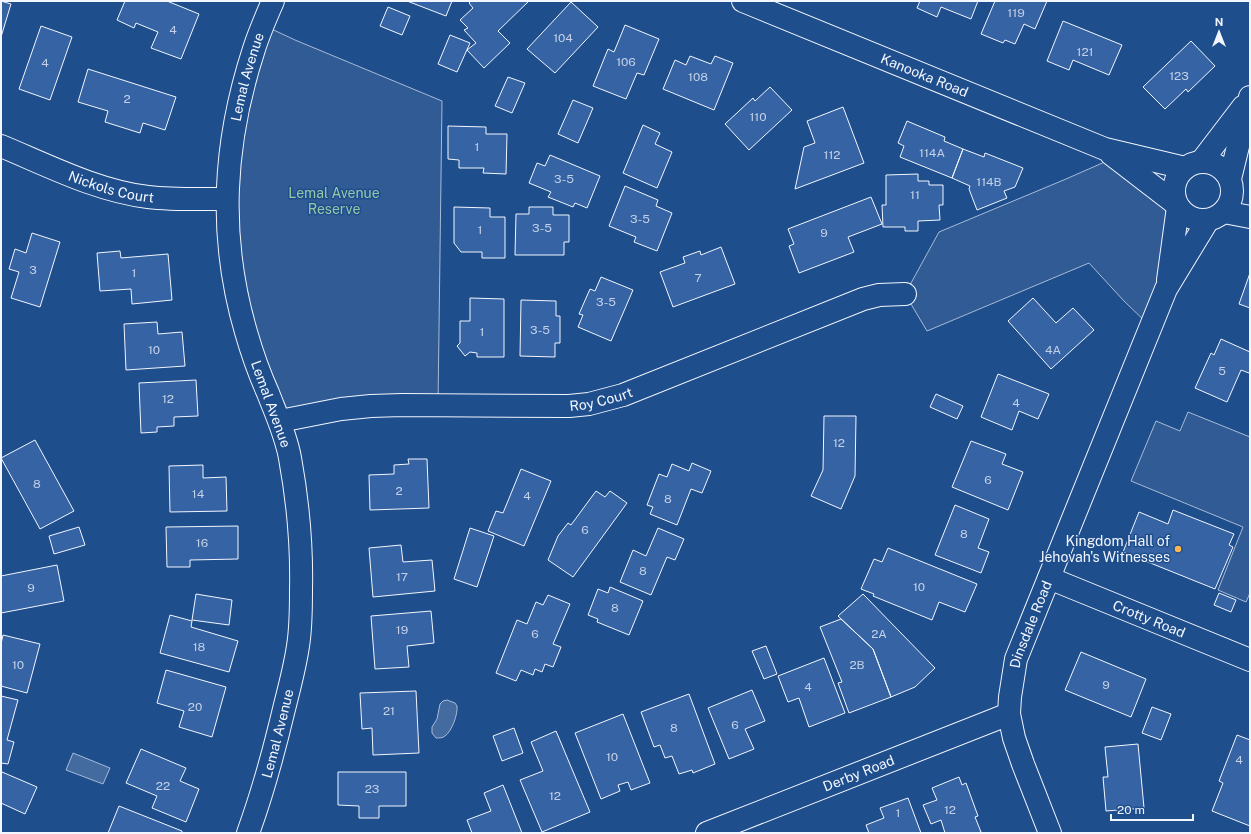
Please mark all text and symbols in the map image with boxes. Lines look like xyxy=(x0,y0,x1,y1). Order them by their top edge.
house number: 119 xyxy=(1007,6,1025,20)
north arrow xyxy=(1199,12,1239,52)
text: N xyxy=(1215,16,1223,28)
house number: 4 xyxy=(169,23,177,37)
street label: Lemal Avenue xyxy=(228,30,267,123)
house number: 104 xyxy=(553,31,573,45)
house number: 121 xyxy=(1077,45,1093,59)
street label: Kanooka Road xyxy=(878,50,971,100)
house number: 106 xyxy=(616,55,636,69)
house number: 4 xyxy=(41,56,49,70)
house number: 123 xyxy=(1169,69,1189,83)
house number: 108 xyxy=(688,70,708,84)
house number: 2 xyxy=(123,92,131,106)
house number: 110 xyxy=(749,110,767,124)
house number: 1 xyxy=(475,140,479,154)
house number: 114A xyxy=(919,146,945,160)
house number: 112 xyxy=(824,148,840,162)
street label: Nickols Court xyxy=(66,168,155,206)
house number: 3-5 xyxy=(554,172,574,186)
house number: 114B xyxy=(976,175,1002,189)
park label: Lemal Avenue Reserve xyxy=(288,185,380,217)
house number: 11 xyxy=(910,188,920,202)
house number: 3-5 xyxy=(630,212,650,226)
house number: 3-5 xyxy=(532,221,552,235)
house number: 1 xyxy=(478,223,482,237)
house number: 9 xyxy=(820,226,828,240)
house number: 3 xyxy=(29,263,37,277)
house number: 1 xyxy=(132,266,136,280)
house number: 7 xyxy=(694,271,702,285)
house number: 3-5 xyxy=(596,295,616,309)
house number: 3-5 xyxy=(530,323,550,337)
house number: 1 xyxy=(480,325,484,339)
house number: 10 xyxy=(148,343,160,357)
house number: 4A xyxy=(1045,343,1062,357)
street label: Lemal Avenue xyxy=(248,358,294,450)
house number: 5 xyxy=(1218,364,1226,378)
street label: Roy Court xyxy=(569,384,635,414)
house number: 12 xyxy=(162,392,174,406)
house number: 4 xyxy=(1012,396,1020,410)
house number: 12 xyxy=(833,436,845,450)
house number: 6 xyxy=(984,473,992,487)
house number: 8 xyxy=(33,477,41,491)
house number: 2 xyxy=(395,484,403,498)
house number: 14 xyxy=(192,487,205,501)
house number: 4 xyxy=(523,489,531,503)
house number: 8 xyxy=(664,492,672,506)
house number: 6 xyxy=(581,523,589,537)
house number: 8 xyxy=(960,527,968,541)
place label: Kingdom Hall of Jehovah's Witnesses xyxy=(1039,533,1170,565)
house number: 16 xyxy=(196,536,208,550)
marker: Kingdom Hall of Jehovah's Witnesses xyxy=(1173,544,1183,554)
house number: 8 xyxy=(639,564,647,578)
house number: 17 xyxy=(396,570,408,584)
street label: Dinsdale Road xyxy=(1007,578,1055,669)
house number: 10 xyxy=(913,580,925,594)
house number: 9 xyxy=(27,581,35,595)
street label: Crotty Road xyxy=(1110,597,1188,641)
house number: 8 xyxy=(611,601,619,615)
house number: 19 xyxy=(396,623,408,637)
house number: 6 xyxy=(531,627,539,641)
house number: 2A xyxy=(871,627,887,641)
house number: 18 xyxy=(193,640,206,654)
house number: 10 xyxy=(12,658,24,672)
house number: 2B xyxy=(849,658,865,672)
house number: 9 xyxy=(1102,678,1110,692)
house number: 4 xyxy=(804,680,812,694)
street label: Lemal Avenue xyxy=(258,687,297,780)
house number: 20 xyxy=(188,700,202,714)
house number: 21 xyxy=(383,704,395,718)
house number: 6 xyxy=(731,718,739,732)
house number: 8 xyxy=(670,721,678,735)
house number: 10 xyxy=(606,750,618,764)
street label: Derby Road xyxy=(821,752,897,795)
house number: 4 xyxy=(1235,753,1243,767)
house number: 22 xyxy=(156,779,170,793)
house number: 23 xyxy=(365,782,379,796)
house number: 12 xyxy=(549,789,561,803)
scale bar xyxy=(1111,796,1193,822)
house number: 12 xyxy=(944,803,956,817)
text: 20 m xyxy=(1117,803,1145,817)
house number: 1 xyxy=(896,806,900,820)

